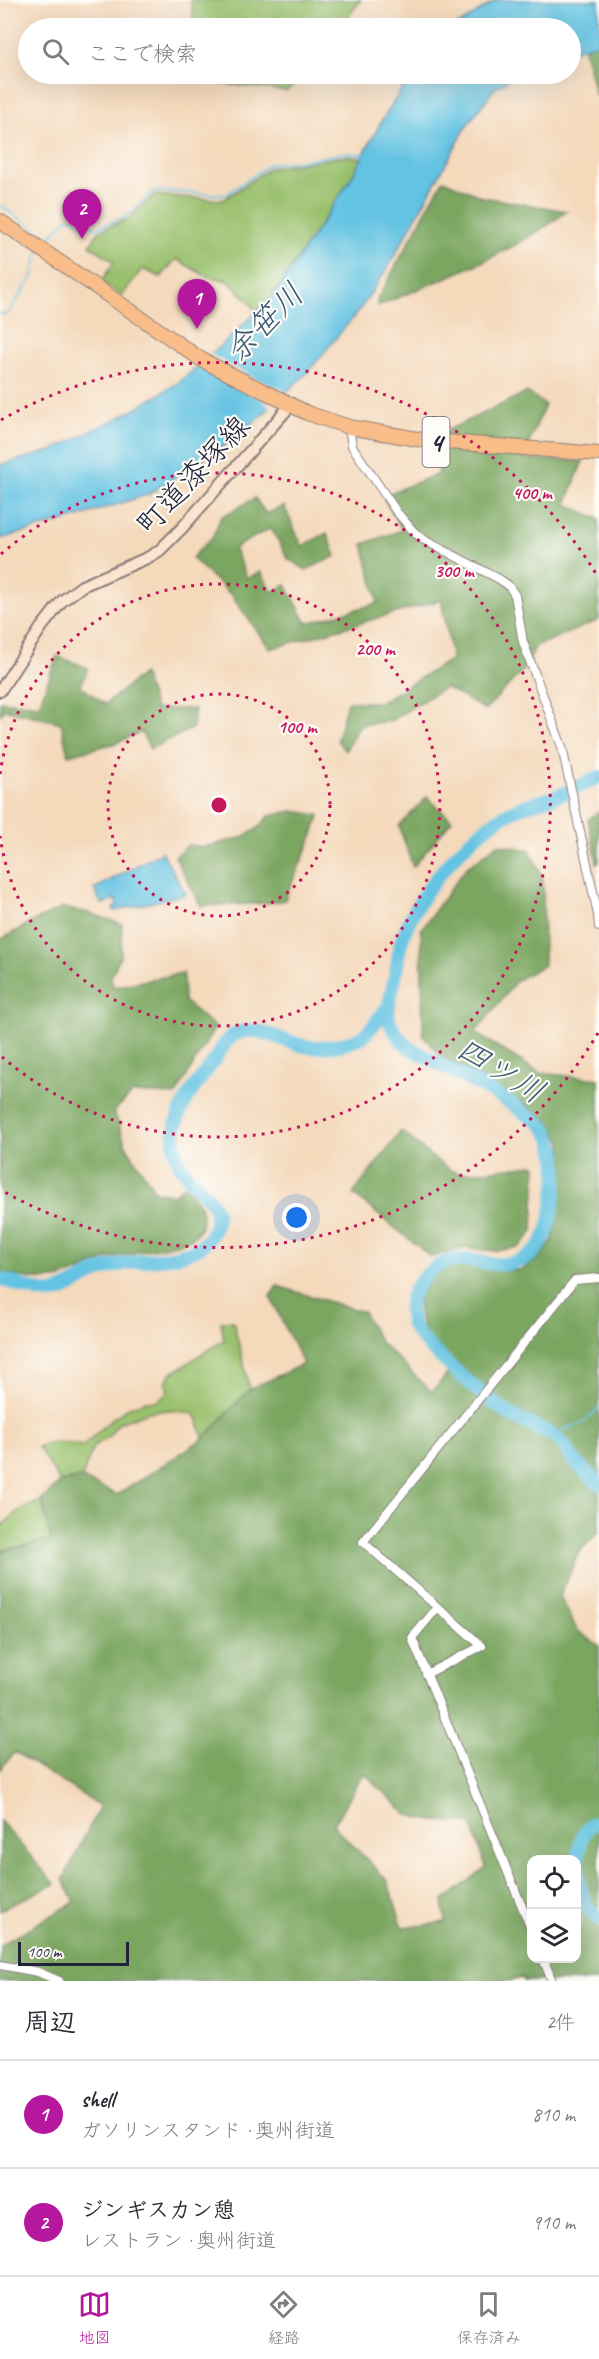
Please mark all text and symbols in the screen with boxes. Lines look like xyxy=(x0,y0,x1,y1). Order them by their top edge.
search box xyxy=(18,18,581,84)
icon: search xyxy=(39,35,72,68)
text: ここで検索 xyxy=(87,40,197,68)
pin: 2 xyxy=(62,190,101,239)
water label: 余笹川 xyxy=(216,274,313,371)
pin: 1 xyxy=(178,280,216,329)
street label: 町道漆塚線 xyxy=(128,407,258,543)
road number: 4 xyxy=(422,417,450,467)
text: 400 m xyxy=(513,482,553,504)
text: 300 m xyxy=(435,560,475,582)
text: 200 m xyxy=(356,638,396,660)
text: 100 m xyxy=(278,716,318,738)
centre of rings xyxy=(209,795,229,815)
water label: 四ツ川 xyxy=(449,1028,552,1113)
your location xyxy=(282,1203,311,1232)
map controls xyxy=(527,1855,581,1963)
button: locate xyxy=(527,1855,581,1909)
button: layers xyxy=(527,1909,581,1963)
scale bar xyxy=(18,1939,129,1966)
text: 100 m xyxy=(27,1942,61,1962)
text: 周辺 xyxy=(24,2006,76,2039)
text: 2件 xyxy=(546,2010,575,2035)
text: shell xyxy=(81,2086,114,2114)
text: 1 xyxy=(39,2102,48,2127)
text: 810 m xyxy=(532,2102,575,2127)
text: ガソリンスタンド · 奥州街道 xyxy=(81,2118,335,2143)
text: ジンギスカン憩 xyxy=(81,2196,235,2224)
text: 2 xyxy=(39,2210,48,2235)
text: 910 m xyxy=(532,2210,575,2235)
text: レストラン · 奥州街道 xyxy=(81,2228,276,2253)
tab: 地図 xyxy=(78,2288,111,2348)
tab: 経路 xyxy=(267,2288,300,2348)
tab: 保存済み xyxy=(457,2288,521,2348)

